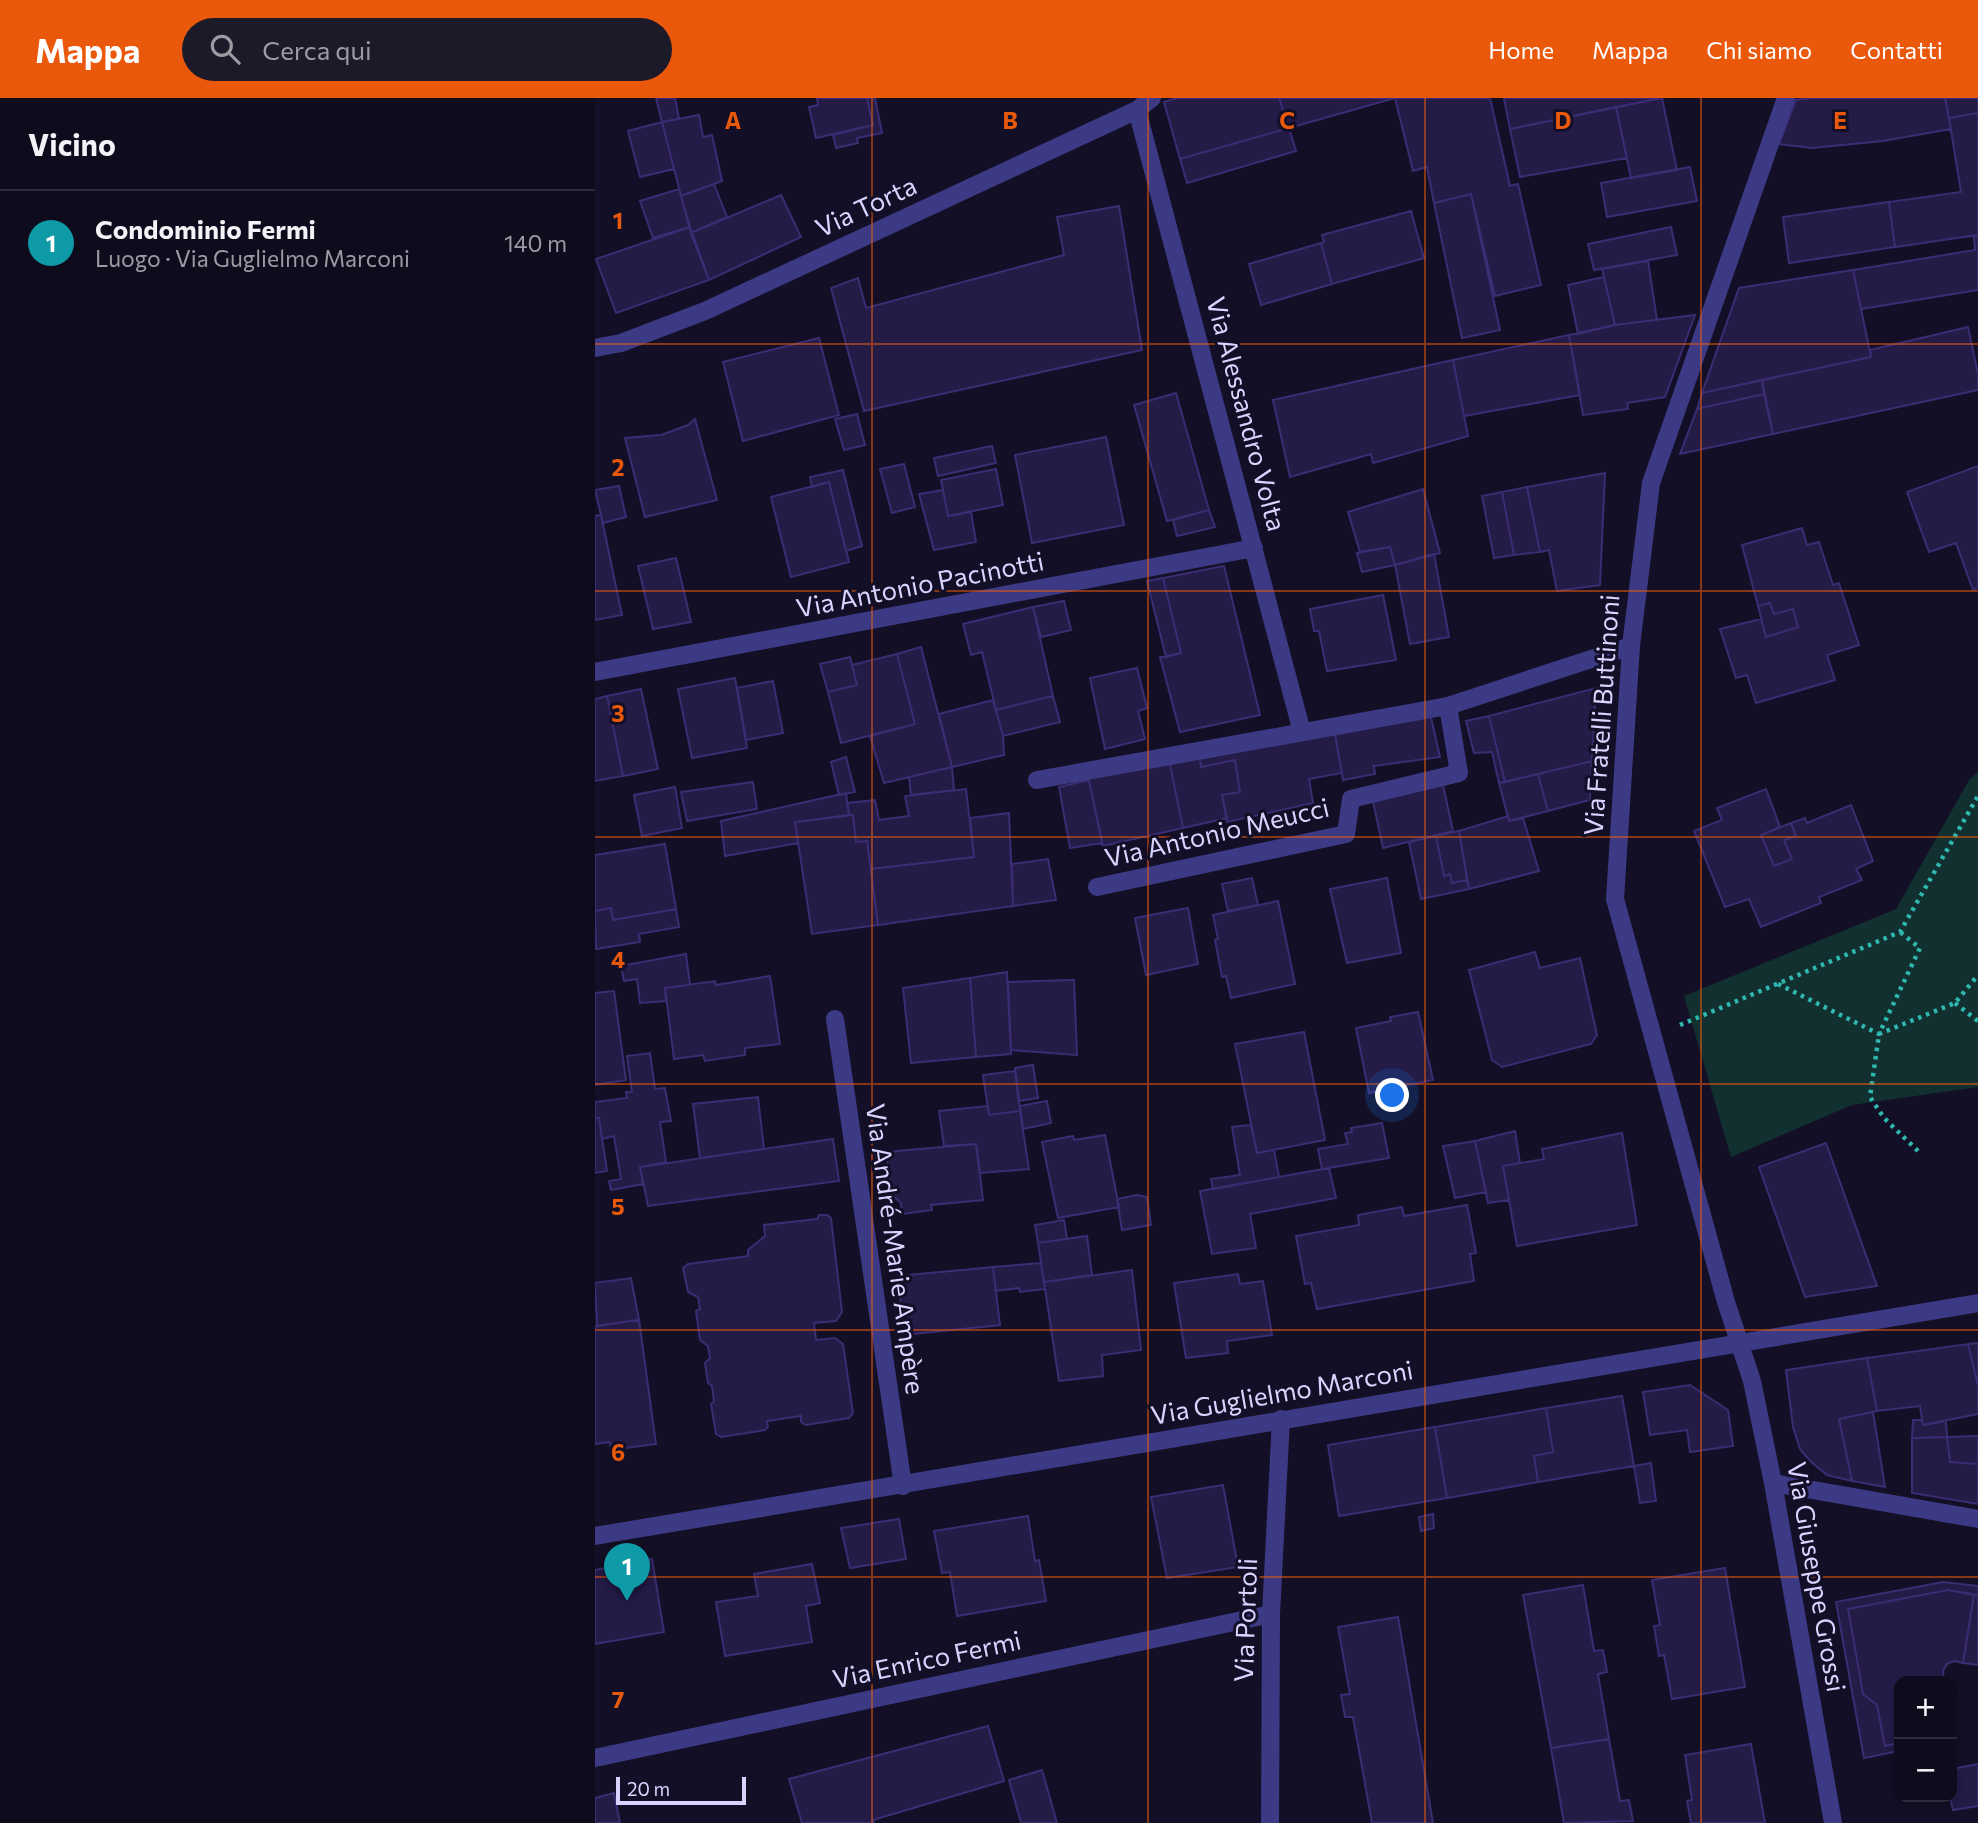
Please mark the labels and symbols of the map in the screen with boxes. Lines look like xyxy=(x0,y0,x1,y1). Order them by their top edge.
text: A xyxy=(725,106,742,134)
text: B xyxy=(1002,106,1018,134)
text: C xyxy=(1279,106,1295,134)
text: D xyxy=(1555,106,1572,134)
text: E xyxy=(1833,106,1847,134)
street label: Via Torta xyxy=(810,169,921,242)
text: 1 xyxy=(613,206,623,234)
street label: Via Alessandro Volta xyxy=(1201,293,1294,534)
text: 2 xyxy=(611,453,625,481)
street label: Via Antonio Pacinotti xyxy=(793,544,1046,623)
street label: Via Fratelli Buttinoni xyxy=(1577,593,1624,837)
text: 3 xyxy=(611,699,625,727)
street label: Via Antonio Meucci xyxy=(1101,791,1332,872)
text: 4 xyxy=(611,945,625,973)
your location xyxy=(1375,1078,1409,1112)
street label: Via André-Marie Ampère xyxy=(861,1102,932,1396)
text: 5 xyxy=(611,1192,625,1220)
street label: Via Guglielmo Marconi xyxy=(1148,1353,1415,1430)
text: 6 xyxy=(611,1438,625,1466)
street label: Via Giuseppe Grossi xyxy=(1782,1459,1853,1694)
pin: 1 xyxy=(604,1543,650,1601)
street label: Via Portoli xyxy=(1227,1557,1262,1683)
street label: Via Enrico Fermi xyxy=(830,1623,1024,1694)
text: 7 xyxy=(612,1685,624,1713)
scale bar xyxy=(616,1774,745,1806)

